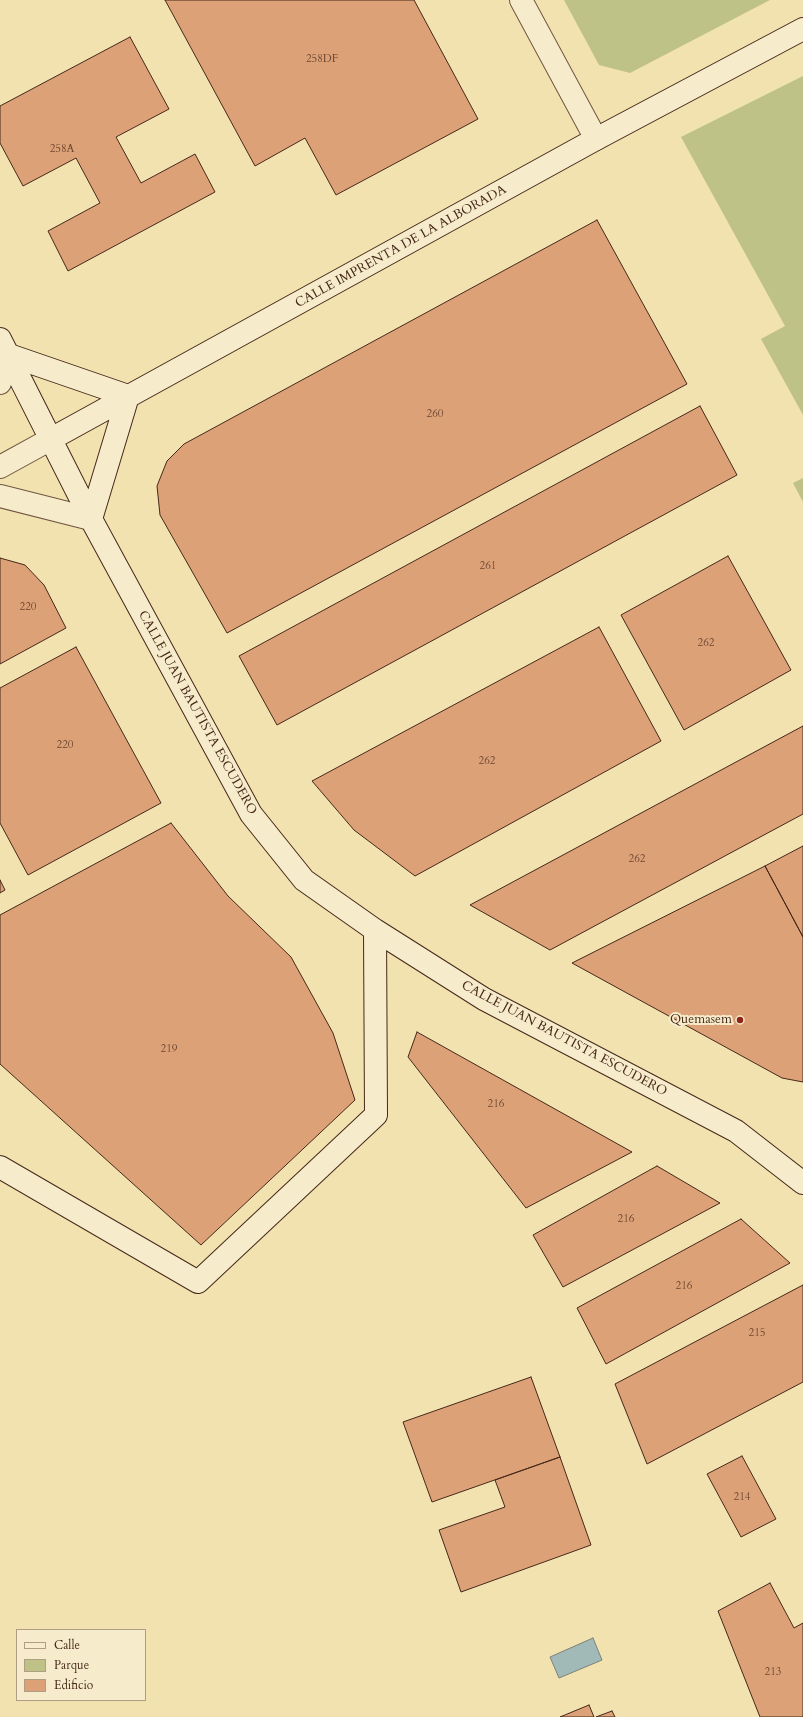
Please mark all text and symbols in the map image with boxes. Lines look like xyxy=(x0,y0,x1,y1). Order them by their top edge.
house number: 258DF xyxy=(306,52,338,66)
house number: 258A xyxy=(50,142,74,156)
street label: CALLE IMPRENTA DE LA ALBORADA xyxy=(293,182,509,312)
house number: 260 xyxy=(427,407,443,421)
house number: 261 xyxy=(480,559,496,573)
house number: 220 xyxy=(20,600,36,614)
street label: CALLE JUAN BAUTISTA ESCUDERO xyxy=(134,608,260,818)
house number: 262 xyxy=(698,636,714,650)
house number: 220 xyxy=(57,738,73,752)
house number: 262 xyxy=(479,754,495,768)
house number: 262 xyxy=(629,852,645,866)
street label: CALLE JUAN BAUTISTA ESCUDERO xyxy=(459,978,669,1100)
place label: Quemasem xyxy=(670,1012,732,1028)
marker: Quemasem xyxy=(735,1015,745,1025)
house number: 219 xyxy=(161,1042,177,1056)
house number: 216 xyxy=(488,1097,504,1111)
house number: 216 xyxy=(618,1212,634,1226)
house number: 216 xyxy=(676,1279,692,1293)
house number: 215 xyxy=(749,1326,765,1340)
house number: 214 xyxy=(734,1490,750,1504)
legend xyxy=(16,1629,146,1701)
text: Calle xyxy=(54,1637,80,1653)
text: Parque xyxy=(54,1657,89,1673)
house number: 213 xyxy=(765,1665,781,1679)
text: Edificio xyxy=(54,1677,93,1693)

